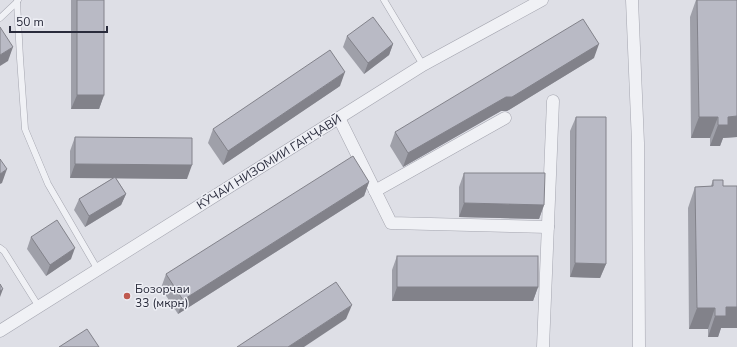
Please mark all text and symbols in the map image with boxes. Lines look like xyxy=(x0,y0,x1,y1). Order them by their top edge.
scale bar xyxy=(10,8,107,34)
text: 50 m xyxy=(16,14,44,30)
street label: КӮЧАИ НИЗОМИИ ГАНҶАВӢ xyxy=(194,111,344,213)
place label: Бозорчаи 33 (мкрн) xyxy=(135,281,190,311)
marker: Бозорчаи 33 (мкрн) xyxy=(122,291,132,301)

